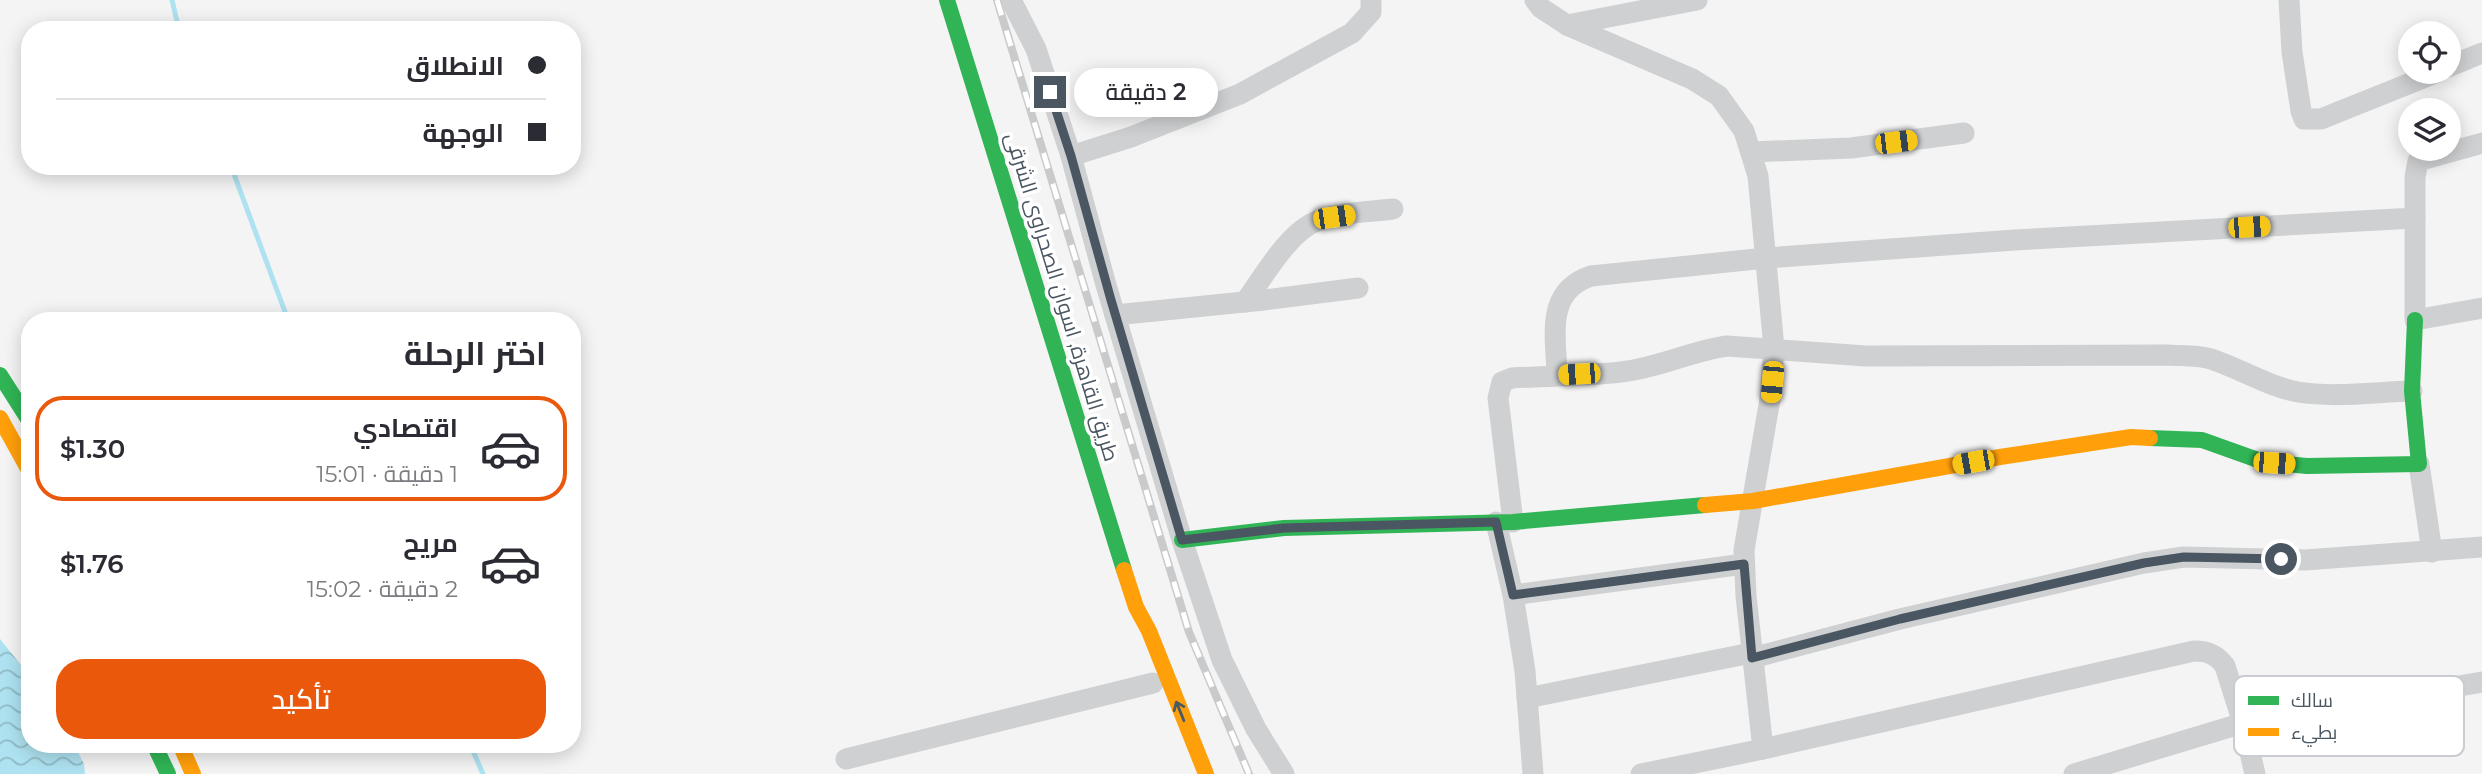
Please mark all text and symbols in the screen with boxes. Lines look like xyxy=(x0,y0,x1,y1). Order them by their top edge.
map controls xyxy=(2398,21,2461,161)
button: locate xyxy=(2398,21,2461,84)
text: الانطلاق xyxy=(406,50,504,82)
callout: 2 دقيقة xyxy=(1074,68,1218,116)
route end xyxy=(1034,76,1066,108)
text: 2 دقيقة xyxy=(1106,78,1187,106)
button: layers xyxy=(2398,98,2461,161)
text: الوجهة xyxy=(423,117,504,149)
car xyxy=(1874,129,1919,155)
street label: طريق القاهرة, اسوان الصحراوى الشرقى xyxy=(1000,130,1124,464)
car xyxy=(1312,204,1357,230)
car xyxy=(2228,215,2271,239)
text: اختر الرحلة xyxy=(404,334,546,373)
car xyxy=(1760,360,1785,404)
car xyxy=(1558,362,1601,386)
text: اقتصادي xyxy=(353,412,458,444)
icon: car xyxy=(479,417,542,480)
text: $1.30 xyxy=(60,433,125,465)
car xyxy=(1951,448,1996,476)
car xyxy=(2253,451,2296,475)
text: 1 دقيقة · 15:01 xyxy=(316,460,458,488)
text: مريح xyxy=(403,527,458,559)
icon: car xyxy=(479,532,542,595)
route start xyxy=(2265,543,2297,575)
text: $1.76 xyxy=(60,548,124,580)
text: 2 دقيقة · 15:02 xyxy=(307,575,458,603)
button: تأكيد xyxy=(56,659,546,739)
legend xyxy=(2234,676,2464,756)
text: سالك xyxy=(2291,689,2333,712)
one-way arrow xyxy=(1173,700,1186,722)
text: بطيء xyxy=(2291,721,2337,747)

